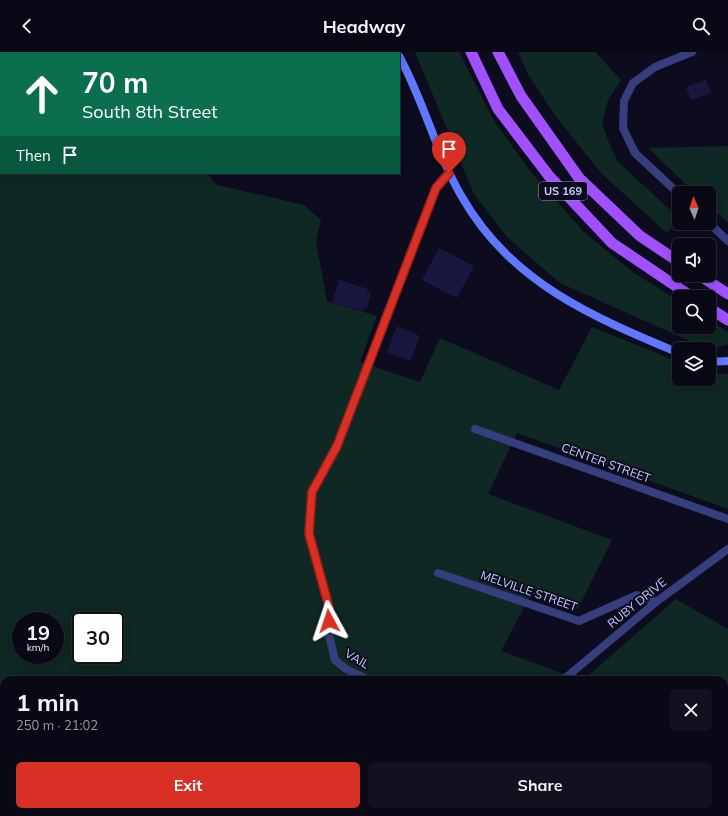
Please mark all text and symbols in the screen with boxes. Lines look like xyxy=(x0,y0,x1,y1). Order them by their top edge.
icon: back xyxy=(16,15,38,37)
text: Headway xyxy=(323,15,405,38)
icon: search xyxy=(690,15,712,37)
text: 70 m xyxy=(82,65,148,100)
icon: ahead xyxy=(16,68,68,120)
text: South 8th Street xyxy=(82,100,218,123)
pin xyxy=(432,132,466,173)
icon: arrive xyxy=(438,138,460,160)
icon: arrive xyxy=(59,144,81,166)
text: Then xyxy=(16,146,51,165)
road number: US 169 xyxy=(539,182,587,200)
north arrow xyxy=(672,186,716,230)
map controls xyxy=(672,186,716,386)
button: sound xyxy=(672,238,716,282)
button: search xyxy=(672,290,716,334)
button: layers xyxy=(672,342,716,386)
street label: CENTER STREET xyxy=(559,439,654,486)
street label: MELVILLE STREET xyxy=(479,567,580,614)
street label: RUBY DRIVE xyxy=(604,574,669,631)
position arrow xyxy=(308,600,350,642)
speed limit sign: 30 xyxy=(72,612,124,664)
text: 19 xyxy=(26,620,50,645)
text: km/h xyxy=(27,641,49,654)
street label: VAIL xyxy=(342,645,373,672)
text: 1 min xyxy=(16,687,79,717)
button: close xyxy=(670,689,712,731)
text: 250 m · 21:02 xyxy=(16,717,98,733)
button: Exit xyxy=(16,762,360,808)
button: Share xyxy=(368,762,712,808)

